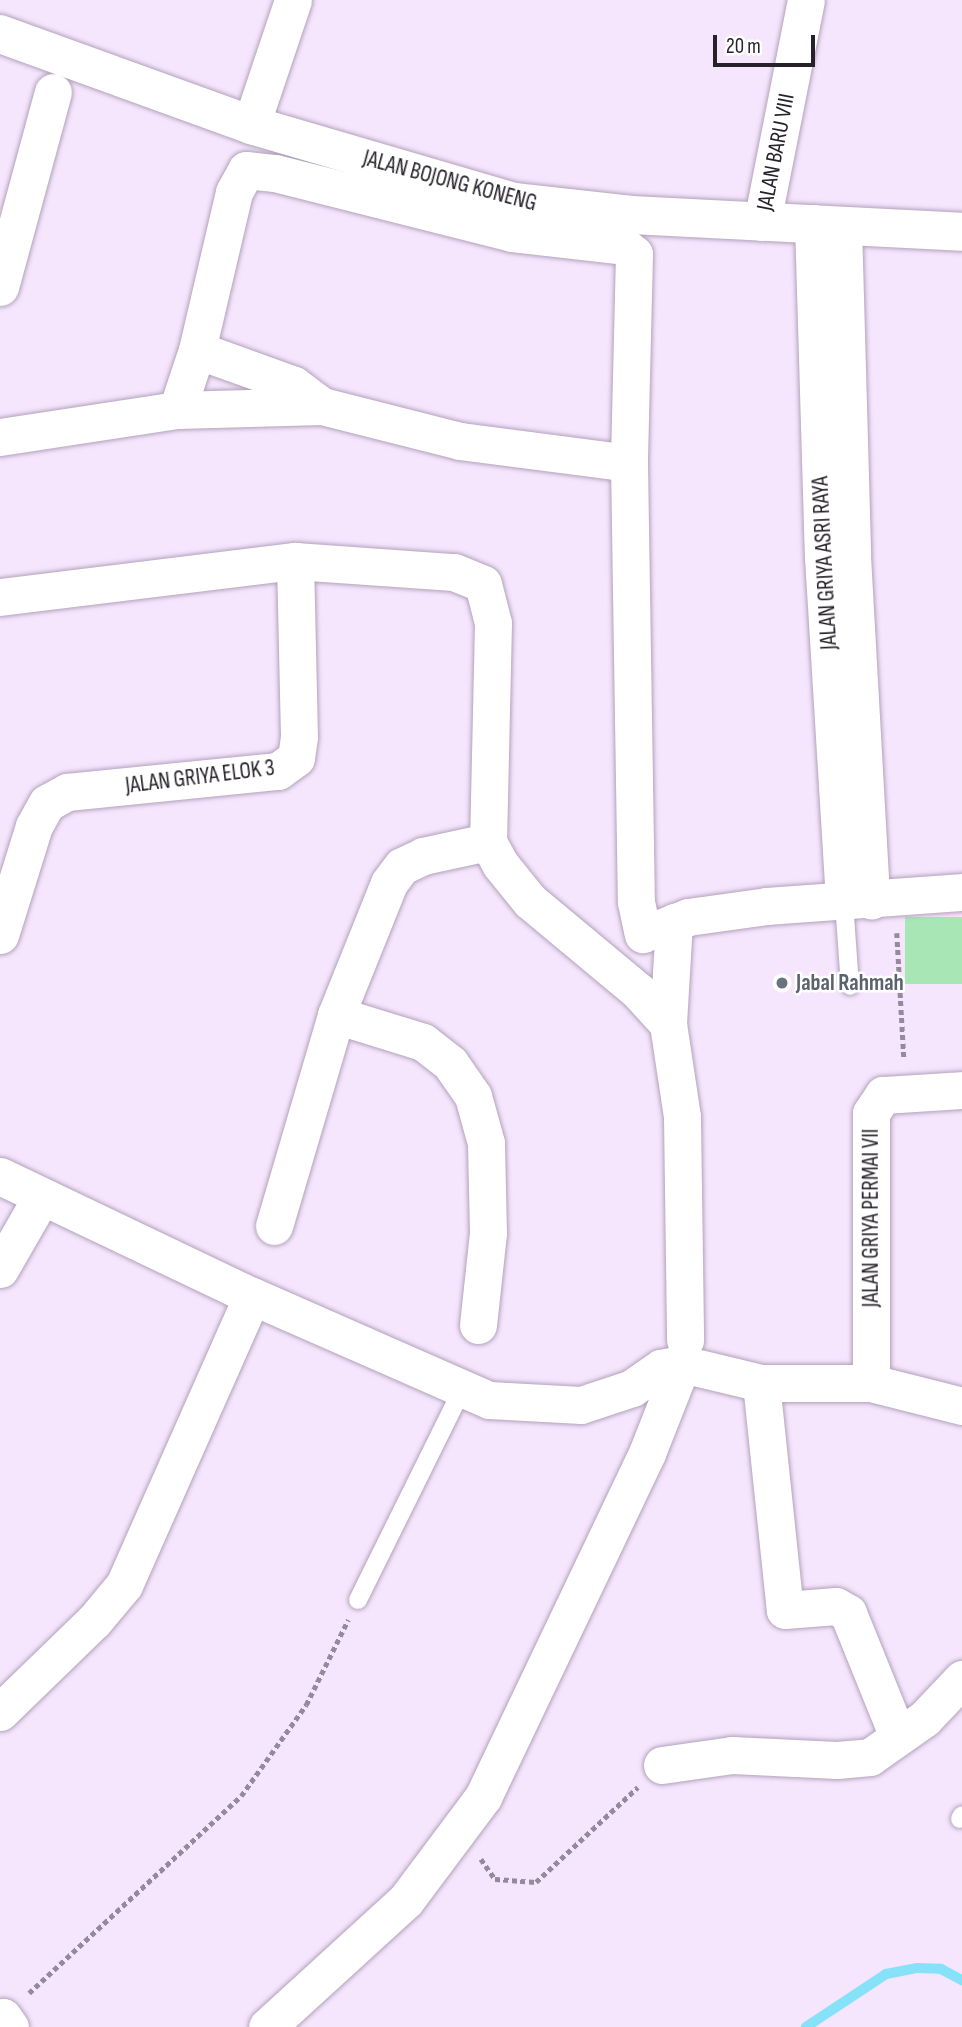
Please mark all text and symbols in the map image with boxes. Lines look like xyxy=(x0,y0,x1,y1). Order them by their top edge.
scale bar xyxy=(717,21,818,65)
text: 20 m xyxy=(726,34,761,59)
street label: JALAN BARU VIII xyxy=(751,91,801,213)
street label: JALAN BOJONG KONENG xyxy=(360,145,540,217)
street label: JALAN GRIYA ASRI RAYA xyxy=(807,476,843,650)
street label: JALAN GRIYA ELOK 3 xyxy=(124,754,276,800)
place label: Jabal Rahmah xyxy=(796,969,904,997)
marker: Jabal Rahmah xyxy=(774,975,790,991)
street label: JALAN GRIYA PERMAI VII xyxy=(857,1129,885,1307)

